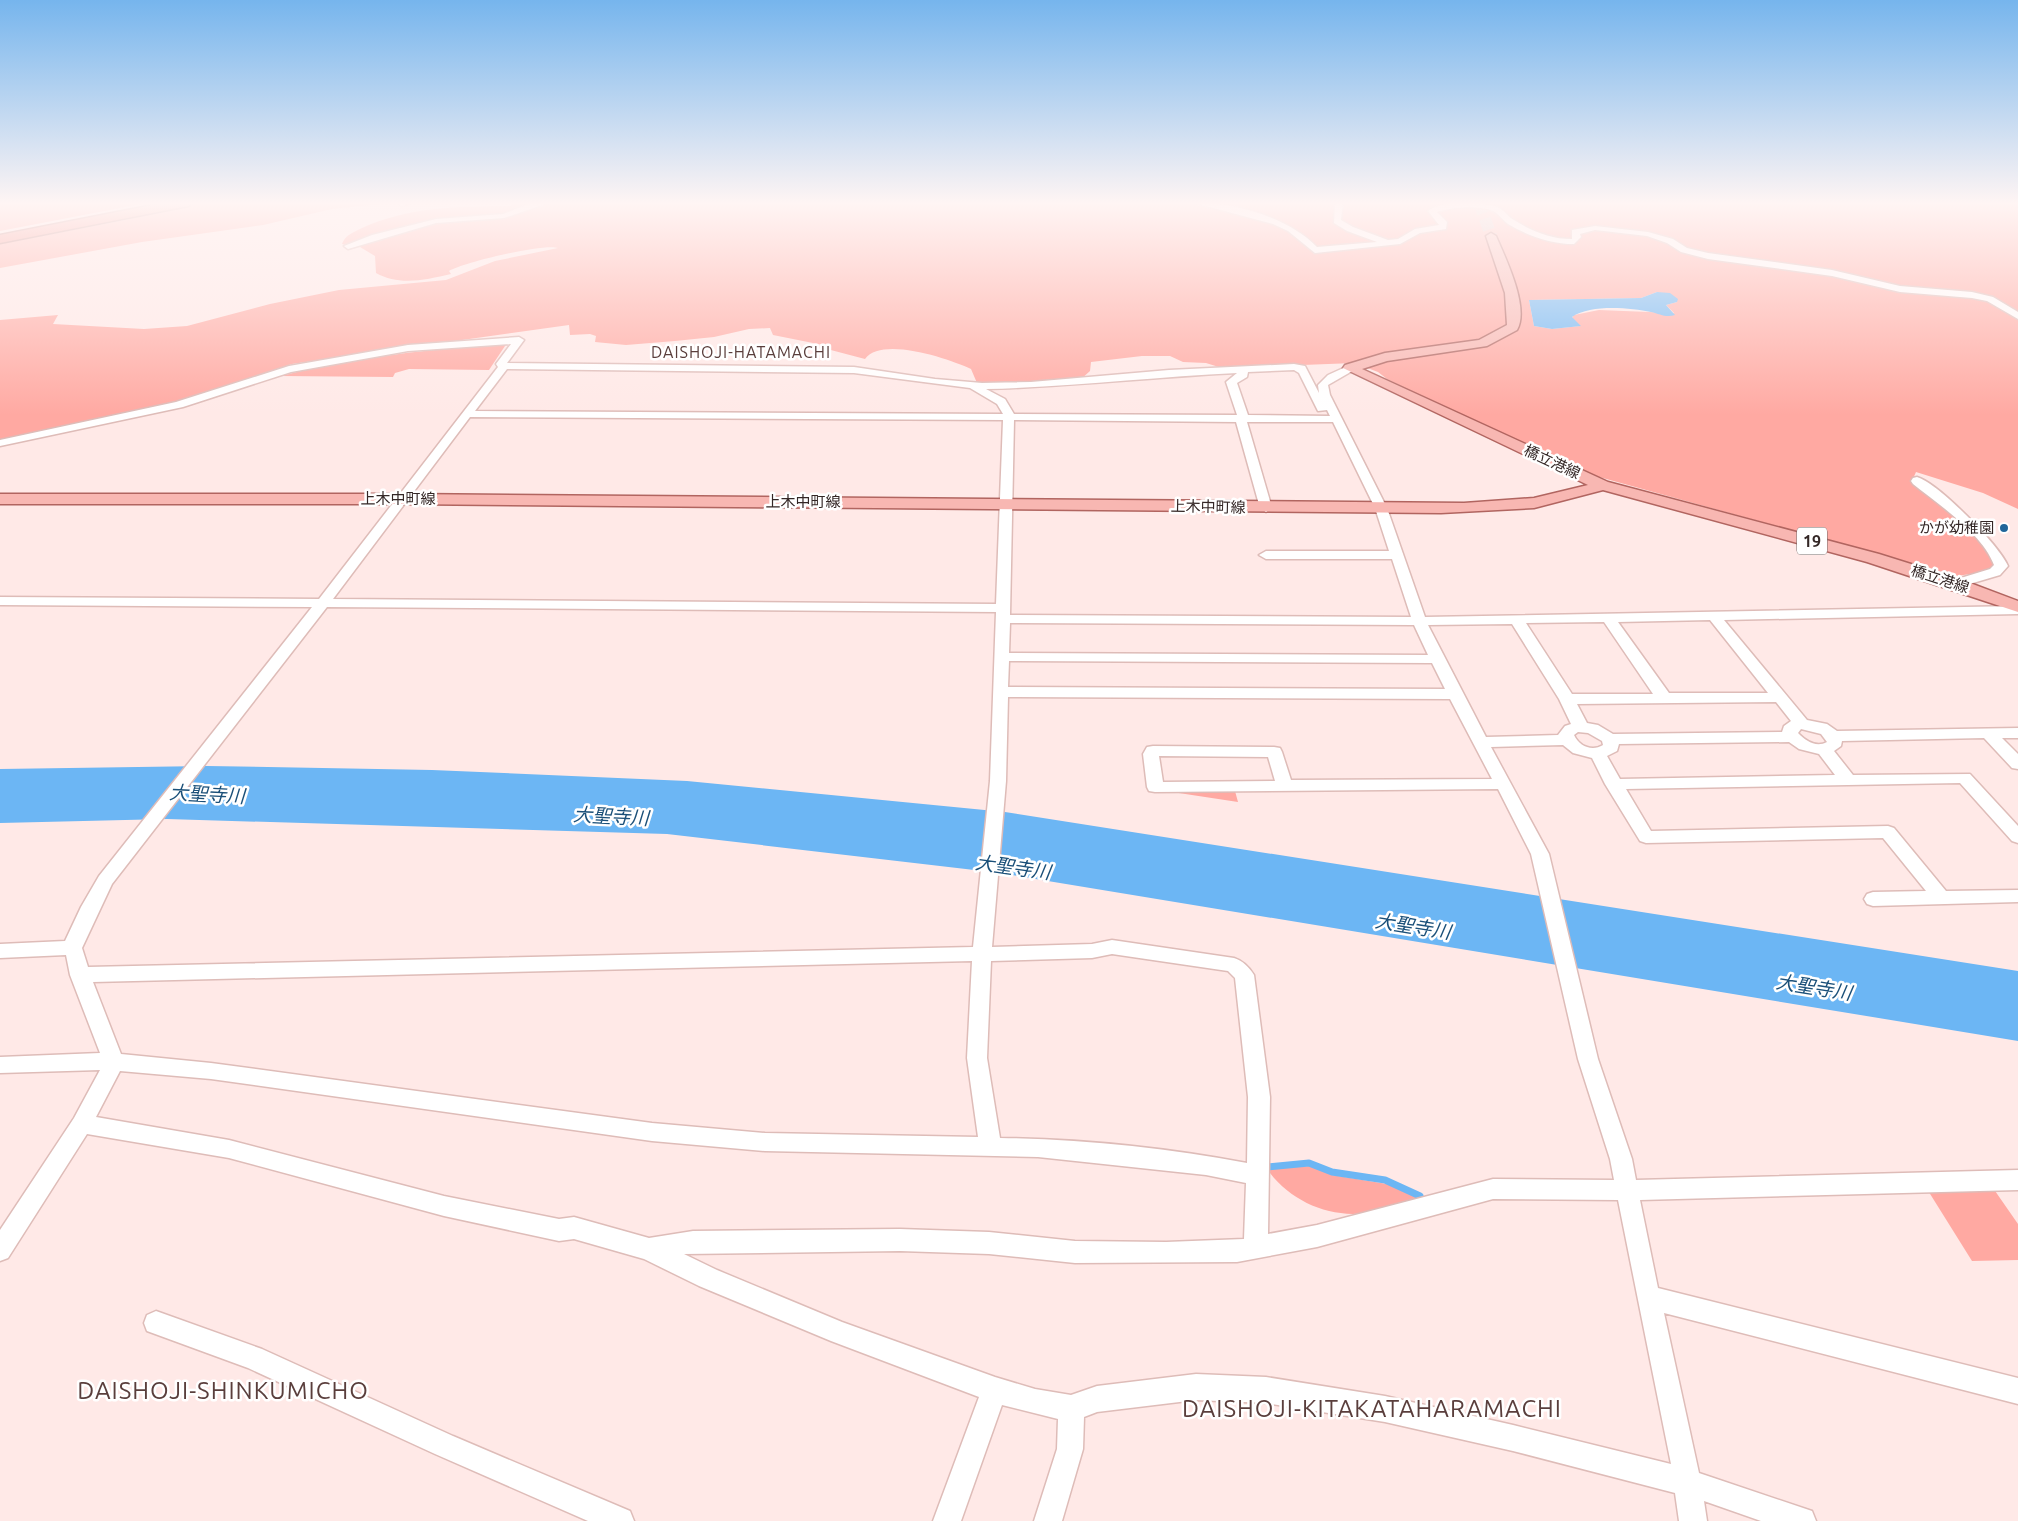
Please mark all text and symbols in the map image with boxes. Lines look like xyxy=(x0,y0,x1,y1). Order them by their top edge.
district label: DAISHOJI-HATAMACHI xyxy=(651,343,831,361)
street label: 橋立港線 xyxy=(1521,441,1583,482)
street label: 上木中町線 xyxy=(360,490,436,507)
street label: 上木中町線 xyxy=(765,493,841,510)
street label: 上木中町線 xyxy=(1170,497,1246,516)
place label: かが幼稚園 xyxy=(1919,519,1994,536)
marker: かが幼稚園 xyxy=(1998,522,2010,534)
road number: 19 xyxy=(1797,528,1827,554)
street label: 橋立港線 xyxy=(1909,561,1971,596)
water label: 大聖寺川 xyxy=(168,781,248,807)
water label: 大聖寺川 xyxy=(572,803,652,829)
water label: 大聖寺川 xyxy=(974,851,1054,883)
water label: 大聖寺川 xyxy=(1374,909,1454,943)
water label: 大聖寺川 xyxy=(1775,970,1855,1004)
district label: DAISHOJI-SHINKUMICHO xyxy=(77,1377,369,1404)
district label: DAISHOJI-KITAKATAHARAMACHI xyxy=(1182,1395,1562,1422)

